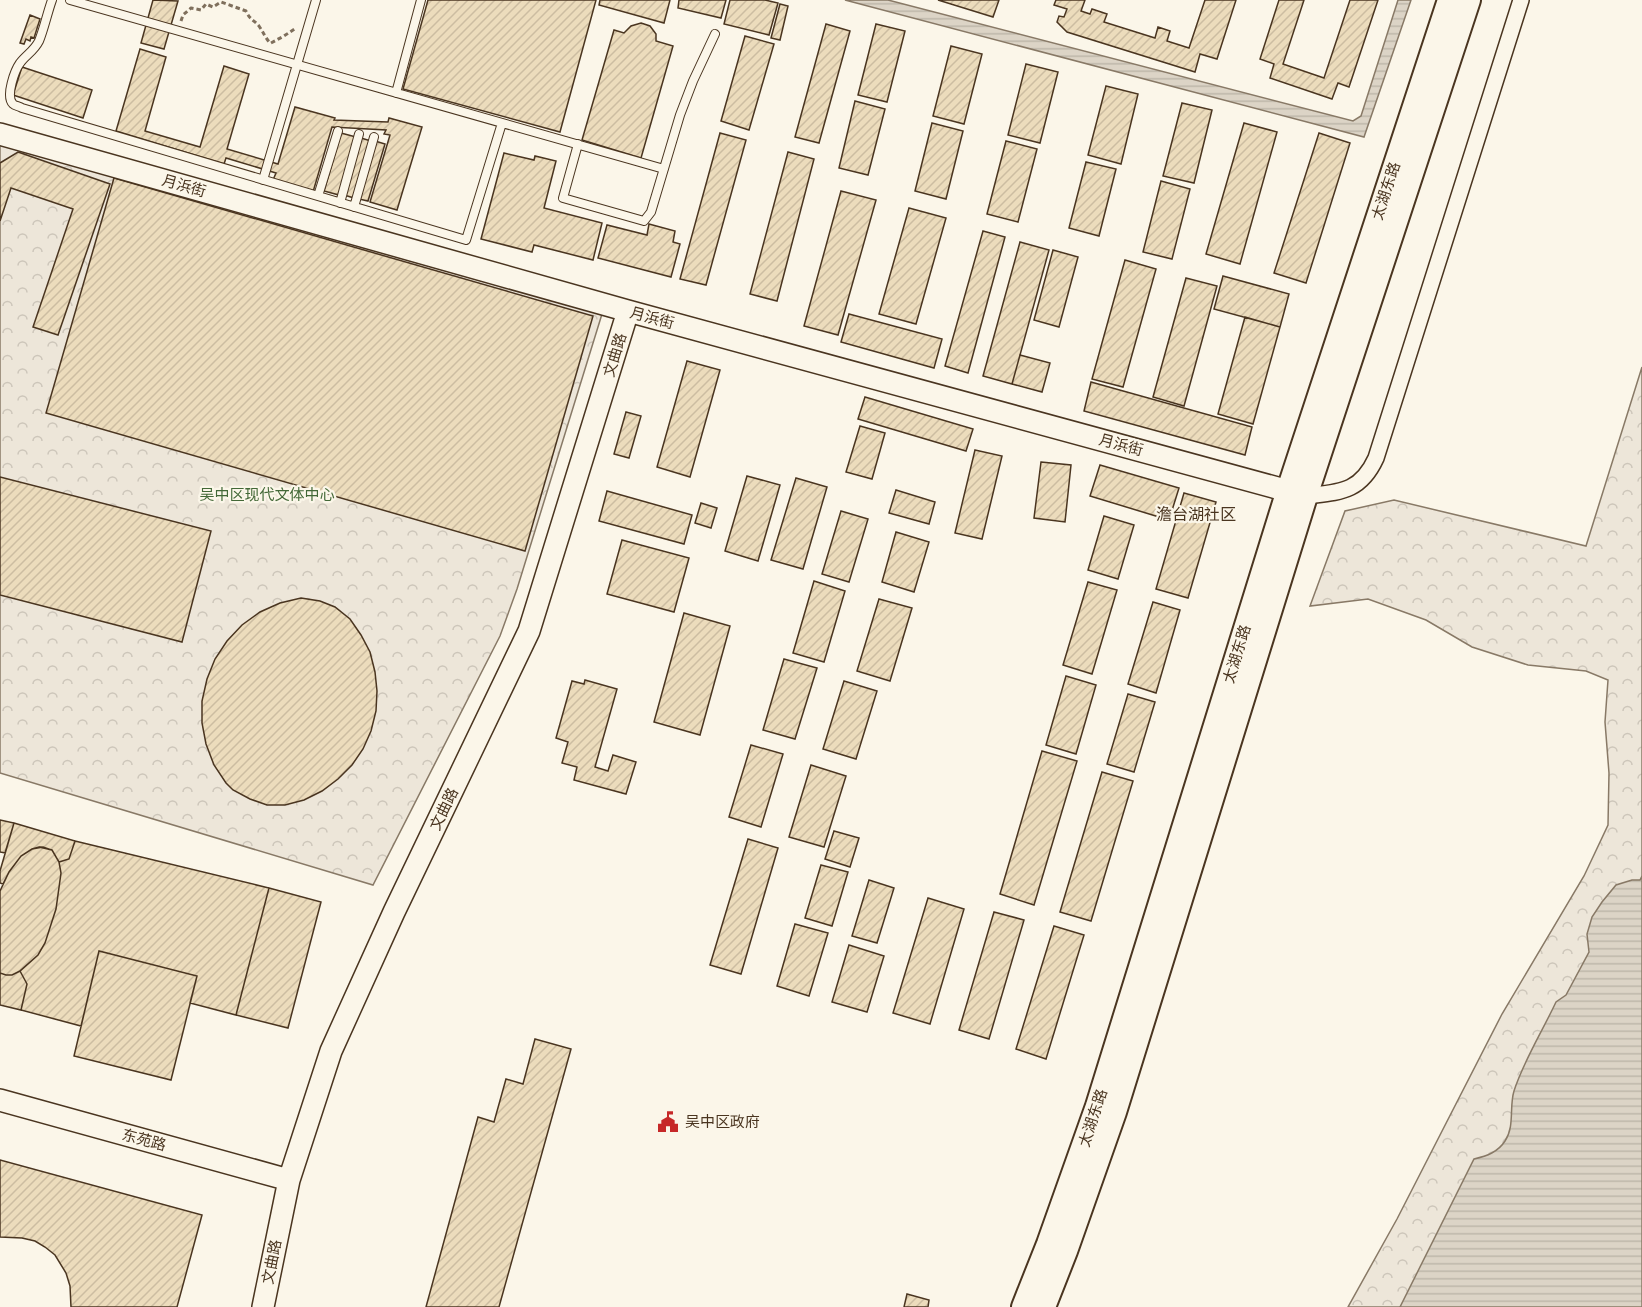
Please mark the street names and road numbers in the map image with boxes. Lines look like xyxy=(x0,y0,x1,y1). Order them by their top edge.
street label: 太湖东路 xyxy=(1368,160,1404,222)
street label: 月浜街 xyxy=(160,171,208,201)
street label: 月浜街 xyxy=(628,303,676,333)
street label: 文曲路 xyxy=(600,331,630,379)
street label: 月浜街 xyxy=(1097,430,1145,460)
street label: 太湖东路 xyxy=(1220,623,1254,685)
street label: 文曲路 xyxy=(426,785,462,833)
street label: 太湖东路 xyxy=(1075,1087,1111,1149)
street label: 东苑路 xyxy=(120,1125,168,1155)
street label: 文曲路 xyxy=(259,1238,285,1286)

